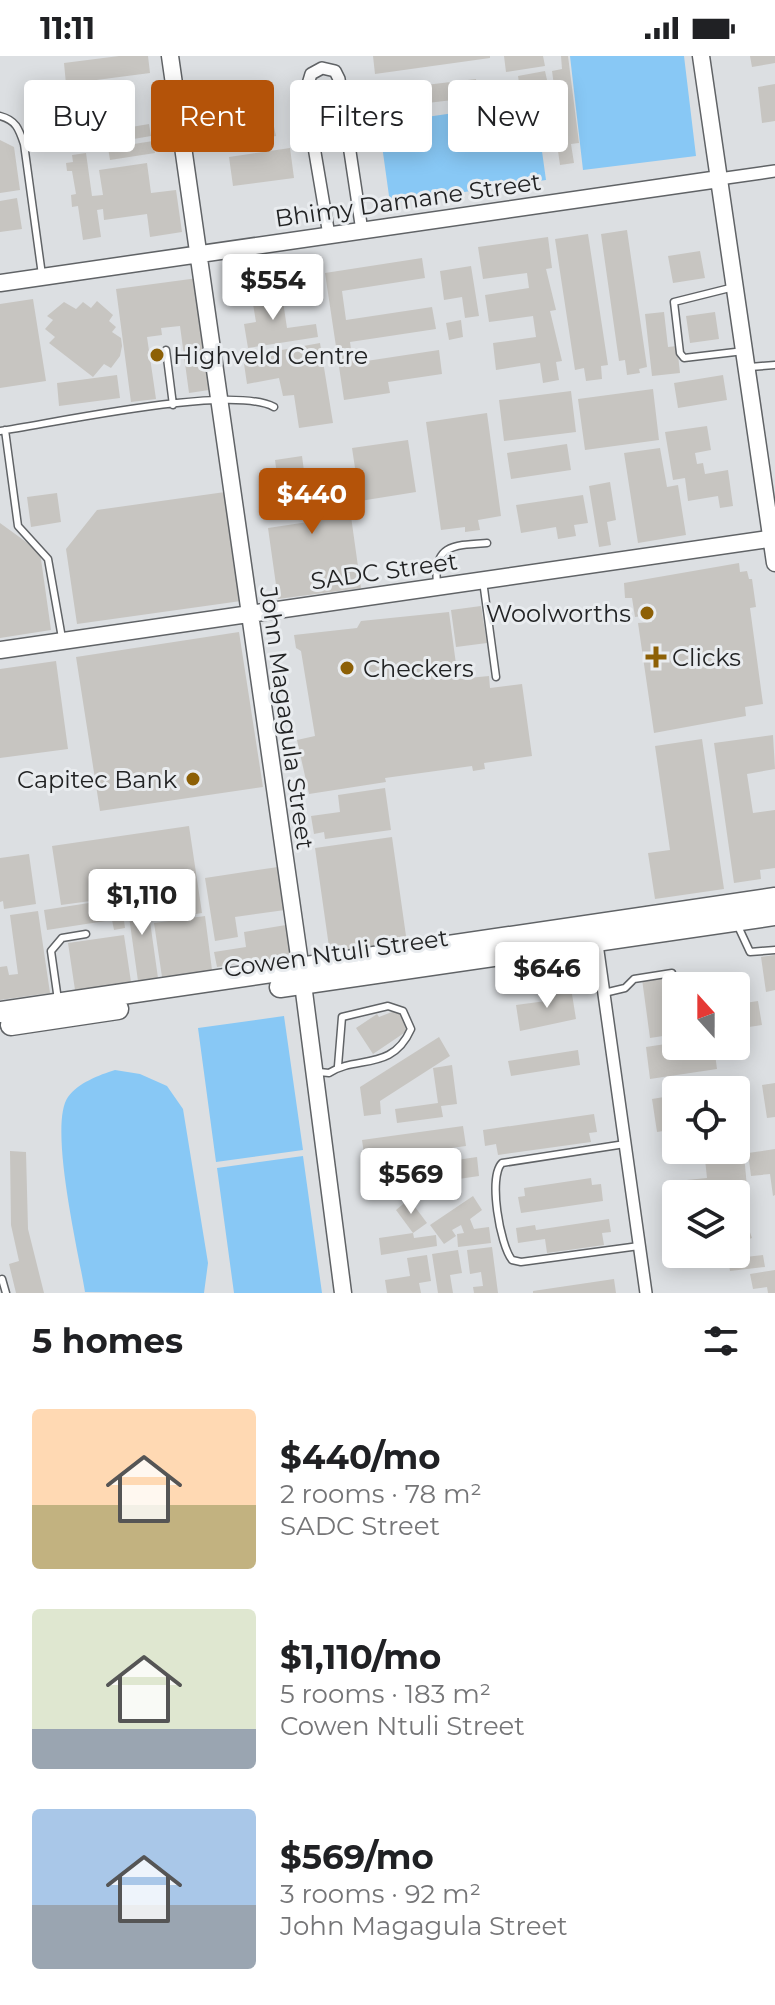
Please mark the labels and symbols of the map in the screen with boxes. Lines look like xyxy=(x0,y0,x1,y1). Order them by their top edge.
street label: Bhimy Damane Street xyxy=(273,167,543,233)
pin: $554 xyxy=(226,254,320,322)
place label: Highveld Centre xyxy=(173,341,368,370)
marker: Highveld Centre xyxy=(148,346,166,364)
pin: $440 xyxy=(265,468,359,536)
street label: SADC Street xyxy=(309,546,459,596)
street label: John Magagula Street xyxy=(254,584,320,852)
place label: Woolworths xyxy=(486,599,631,628)
marker: Woolworths xyxy=(638,604,656,622)
place label: Clicks xyxy=(672,643,741,672)
marker: Clicks xyxy=(647,648,665,666)
place label: Checkers xyxy=(363,654,474,683)
marker: Checkers xyxy=(338,659,356,677)
place label: Capitec Bank xyxy=(17,765,178,794)
marker: Capitec Bank xyxy=(184,770,202,788)
pin: $1,110 xyxy=(77,869,207,937)
street label: Cowen Ntuli Street xyxy=(222,923,450,983)
pin: $646 xyxy=(500,942,594,1010)
north arrow xyxy=(662,972,750,1060)
pin: $569 xyxy=(364,1148,458,1216)

